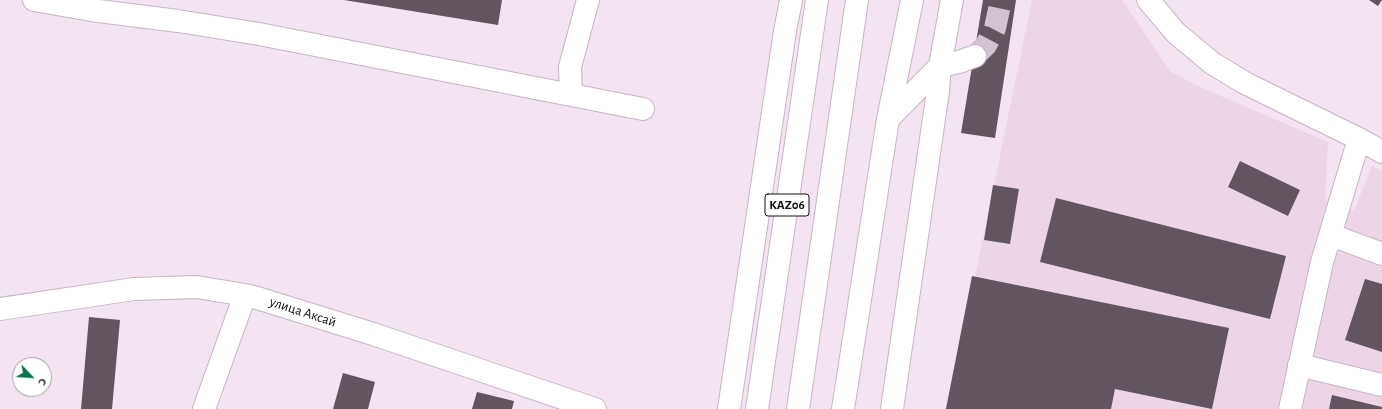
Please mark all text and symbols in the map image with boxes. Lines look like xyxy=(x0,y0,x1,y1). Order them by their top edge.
road number: KАZ06 xyxy=(765,194,809,216)
street label: улица Аксай xyxy=(268,293,338,331)
north arrow xyxy=(12,357,52,397)
text: С xyxy=(36,377,49,387)

